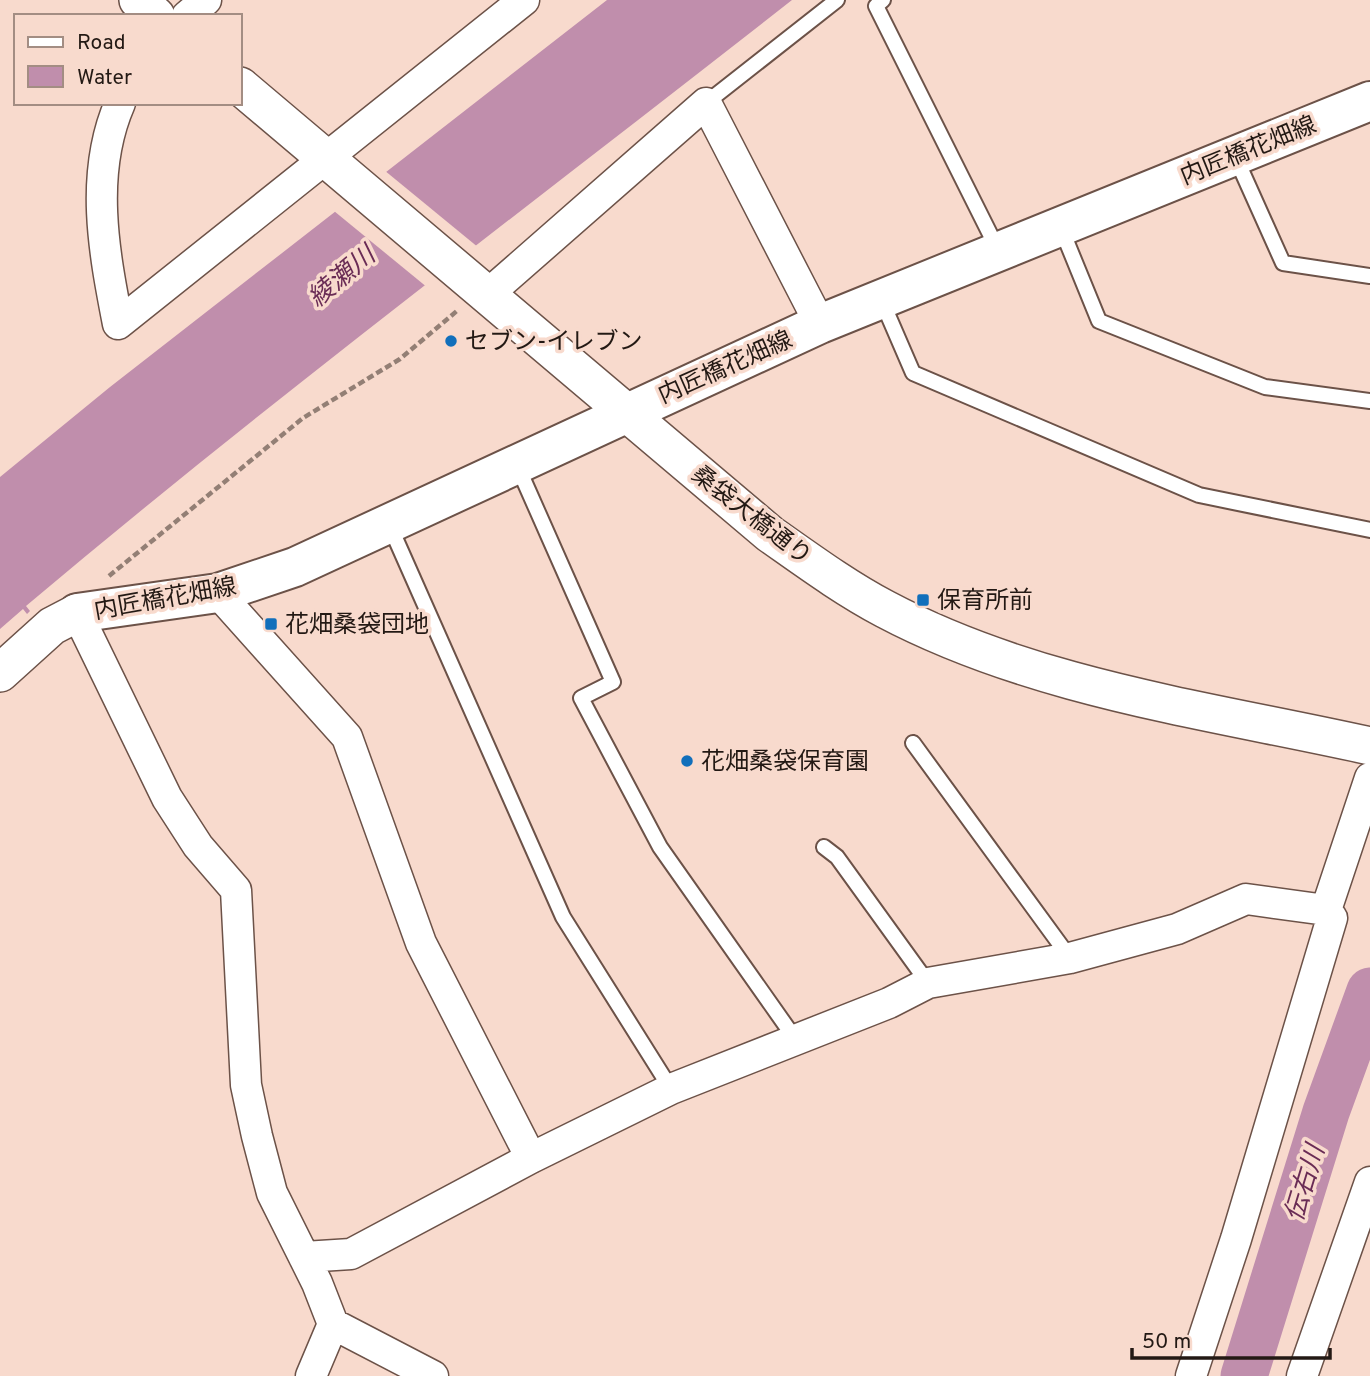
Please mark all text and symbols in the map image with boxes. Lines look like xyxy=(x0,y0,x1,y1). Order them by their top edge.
legend xyxy=(14,14,242,105)
text: Road xyxy=(77,30,126,57)
text: Water xyxy=(77,65,132,92)
street label: 内匠橋花畑線 xyxy=(1176,111,1321,193)
water label: 綾瀬川 xyxy=(302,238,385,316)
street label: 内匠橋花畑線 xyxy=(654,326,798,412)
place label: セブン-イレブン xyxy=(465,328,643,358)
marker: セブン-イレブン xyxy=(443,333,459,349)
street label: 桑袋大橋通り xyxy=(685,460,817,573)
street label: 内匠橋花畑線 xyxy=(92,573,239,627)
place label: 保育所前 xyxy=(937,587,1033,617)
marker: 保育所前 xyxy=(915,592,931,608)
place label: 花畑桑袋団地 xyxy=(285,611,429,641)
marker: 花畑桑袋団地 xyxy=(263,616,279,632)
place label: 花畑桑袋保育園 xyxy=(701,748,869,778)
marker: 花畑桑袋保育園 xyxy=(679,753,695,769)
water label: 伝右川 xyxy=(1279,1139,1334,1226)
scale bar xyxy=(1132,1316,1330,1360)
text: 50 m xyxy=(1142,1329,1191,1356)

